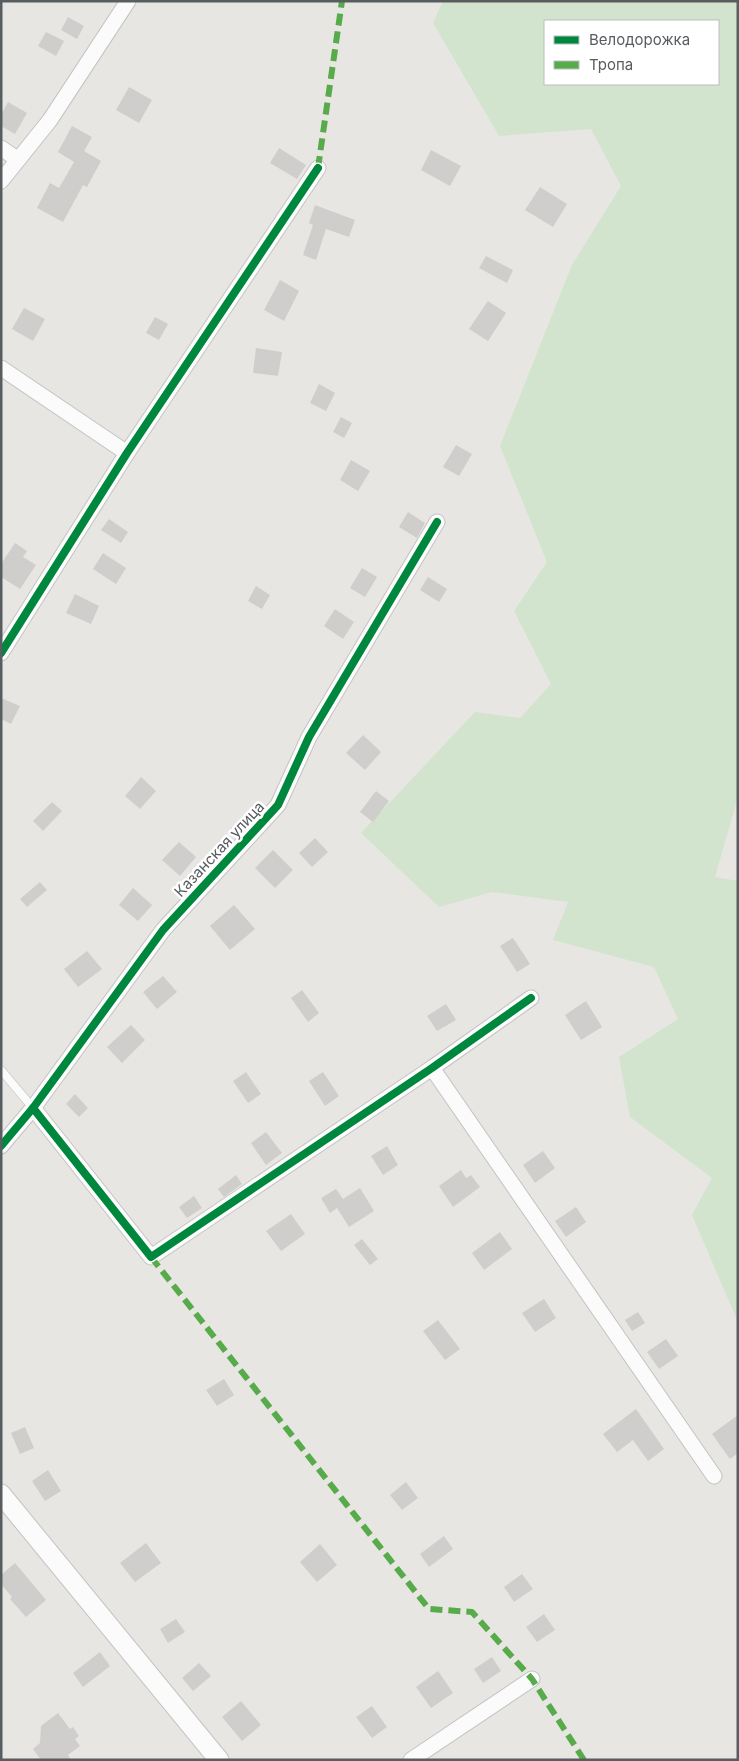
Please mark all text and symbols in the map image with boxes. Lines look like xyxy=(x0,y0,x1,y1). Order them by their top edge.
legend xyxy=(544,20,719,85)
text: Велодорожка xyxy=(589,30,690,49)
text: Тропа xyxy=(589,55,633,74)
street label: Казанская улица xyxy=(170,797,268,901)

